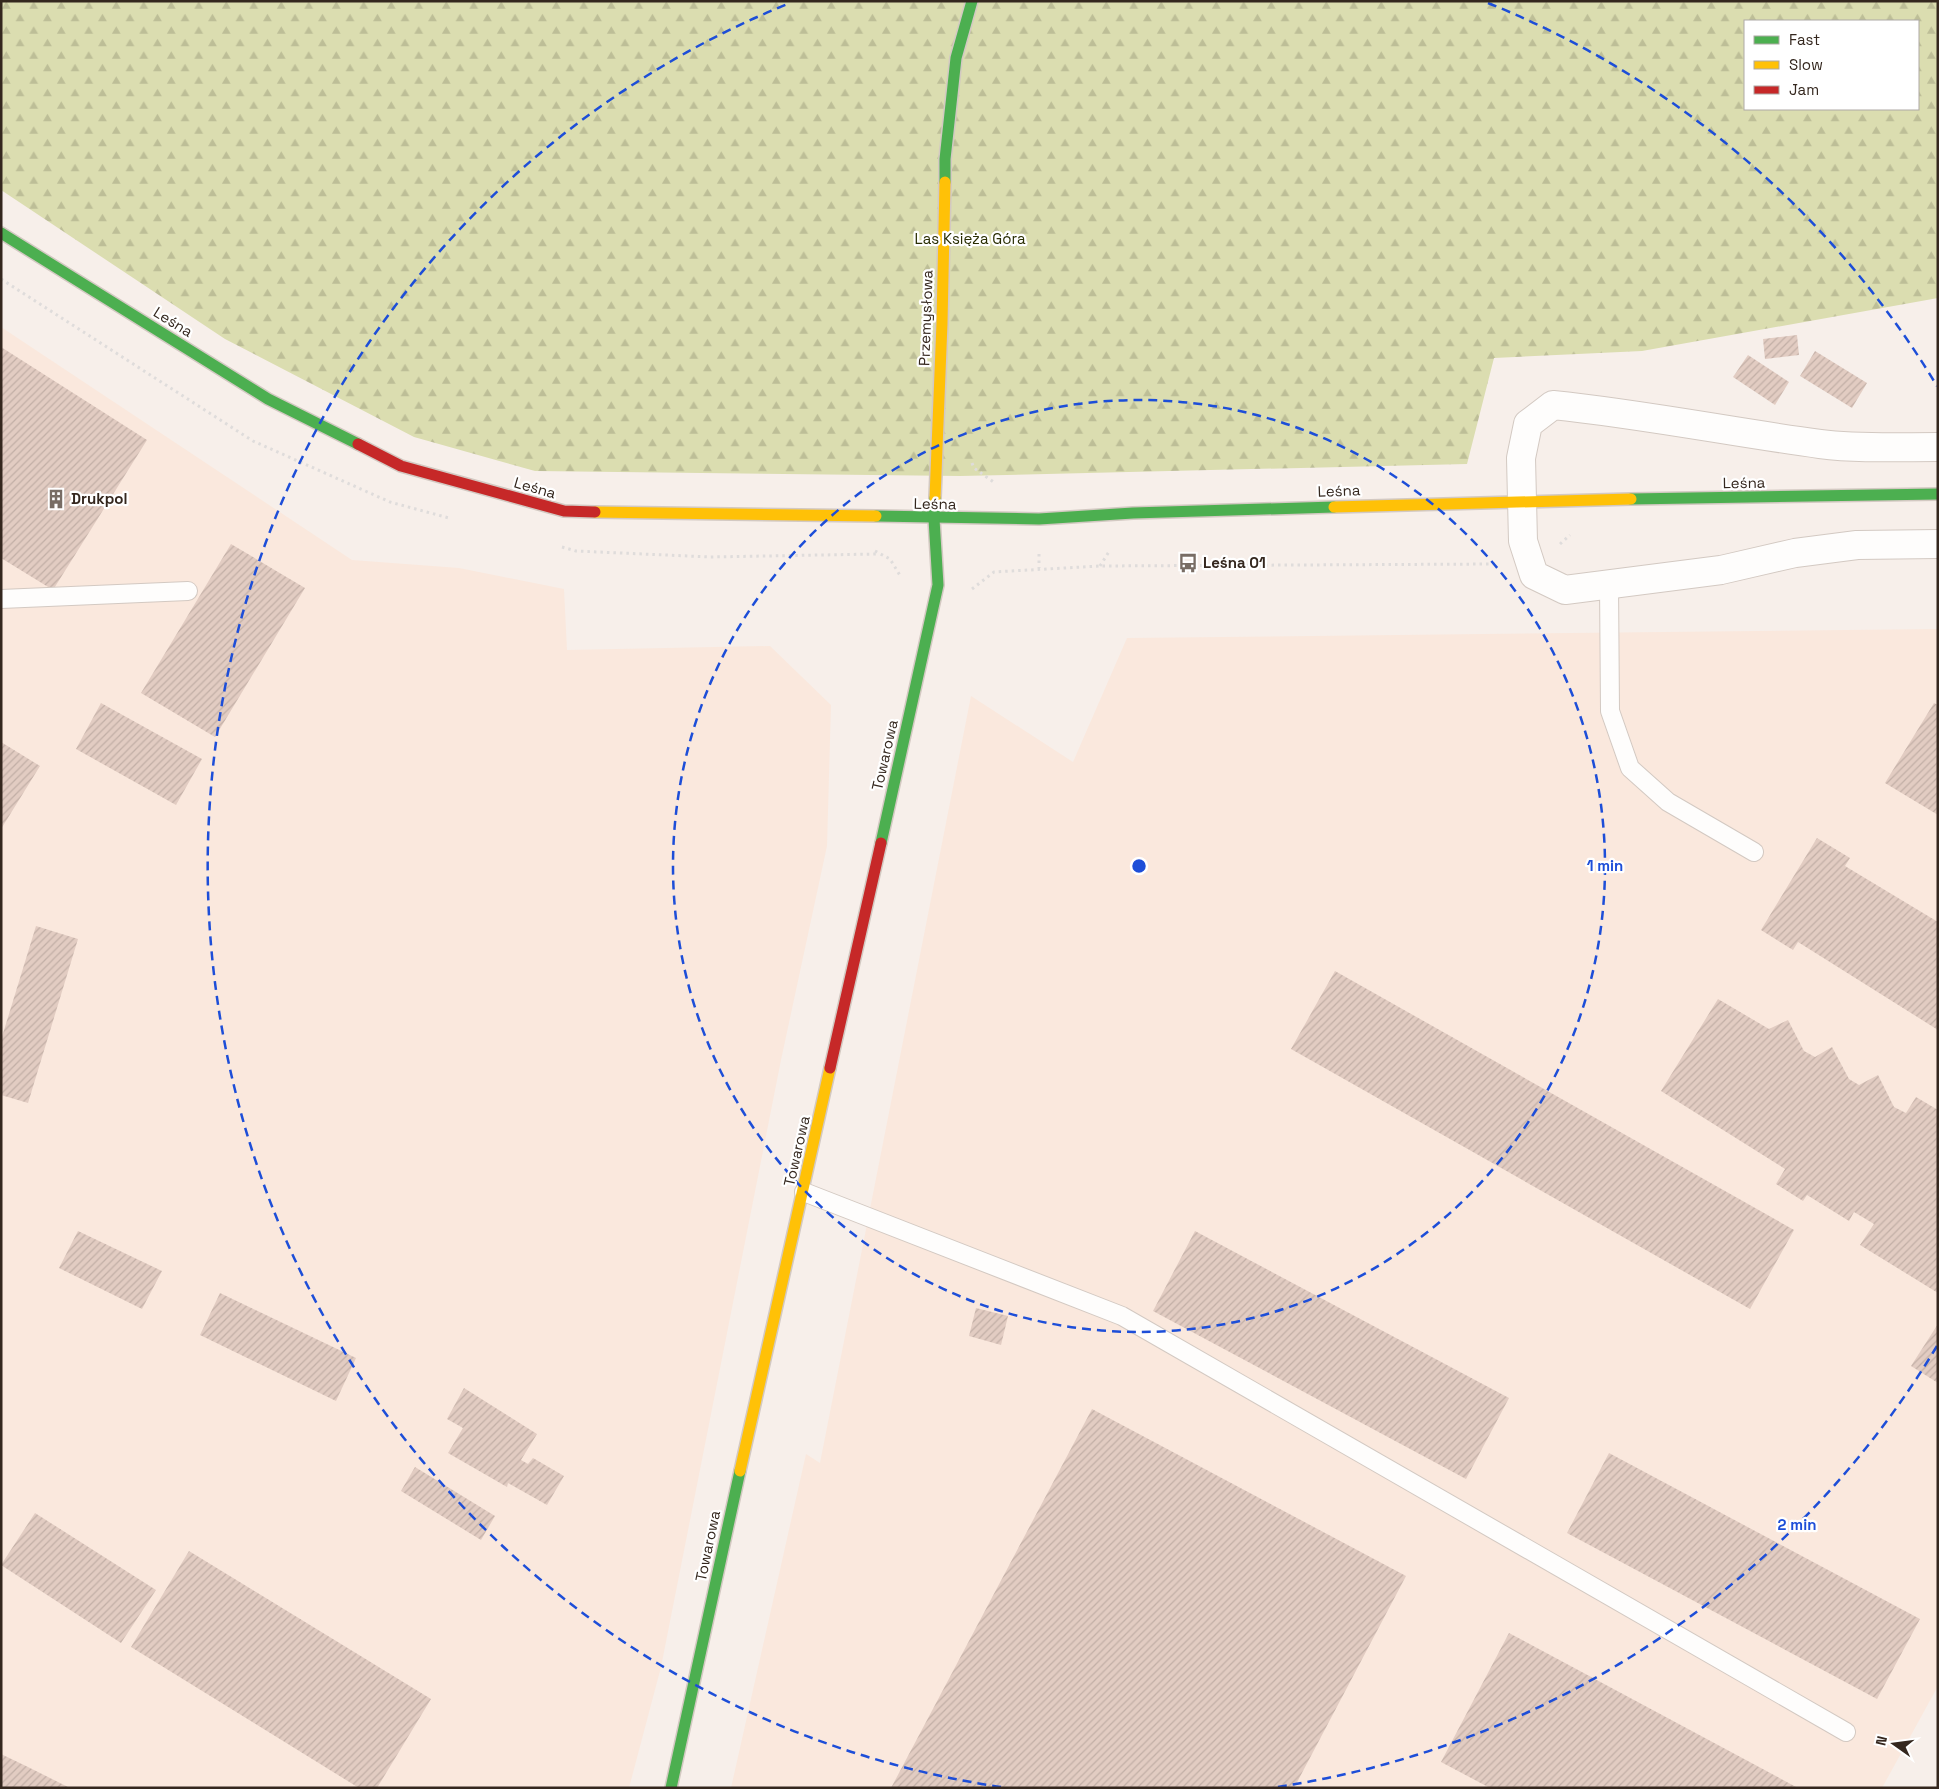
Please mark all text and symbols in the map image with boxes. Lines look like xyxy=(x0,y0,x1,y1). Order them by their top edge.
legend xyxy=(1744,20,1919,110)
text: Fast xyxy=(1789,30,1820,49)
text: Slow xyxy=(1789,55,1823,74)
text: Jam xyxy=(1789,80,1819,99)
park label: Las Księża Góra xyxy=(914,229,1026,248)
street label: Przemysłowa xyxy=(914,269,937,366)
street label: Leśna xyxy=(150,302,197,341)
street label: Leśna xyxy=(512,472,559,503)
street label: Leśna xyxy=(1722,473,1766,492)
street label: Leśna xyxy=(1317,480,1361,501)
building icon: Drukpol xyxy=(45,488,67,510)
place label: Drukpol xyxy=(71,489,127,508)
street label: Leśna xyxy=(913,494,957,513)
bus stop icon: Leśna 01 xyxy=(1177,552,1199,574)
place label: Leśna 01 xyxy=(1203,553,1266,572)
street label: Towarowa xyxy=(867,717,902,792)
text: 1 min xyxy=(1587,856,1623,875)
centre of rings xyxy=(1130,857,1148,875)
street label: Towarowa xyxy=(779,1113,814,1188)
street label: Towarowa xyxy=(691,1508,724,1583)
text: 2 min xyxy=(1778,1515,1816,1534)
north arrow xyxy=(1869,1719,1919,1769)
text: N xyxy=(1872,1734,1891,1748)

